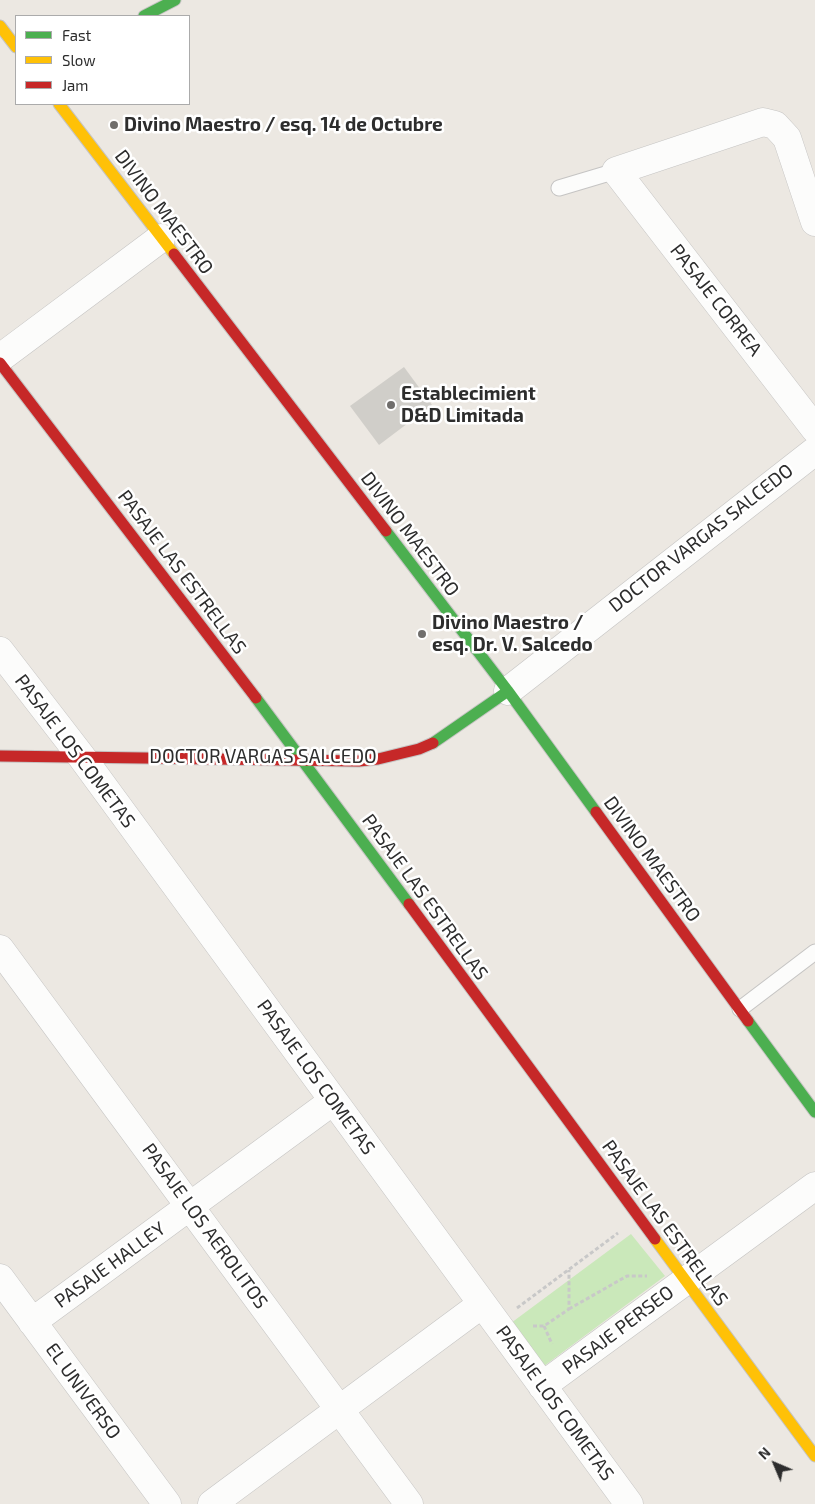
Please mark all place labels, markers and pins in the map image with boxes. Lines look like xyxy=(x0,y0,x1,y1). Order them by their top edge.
place label: Divino Maestro / esq. 14 de Octubre xyxy=(124,114,443,136)
marker: Divino Maestro / esq. 14 de Octubre xyxy=(108,119,120,131)
place label: Establecimient D&D Limitada xyxy=(401,383,536,427)
marker: Establecimient D&D Limitada xyxy=(385,399,397,411)
place label: Divino Maestro / esq. Dr. V. Salcedo xyxy=(432,612,593,656)
marker: Divino Maestro / esq. Dr. V. Salcedo xyxy=(416,628,428,640)

